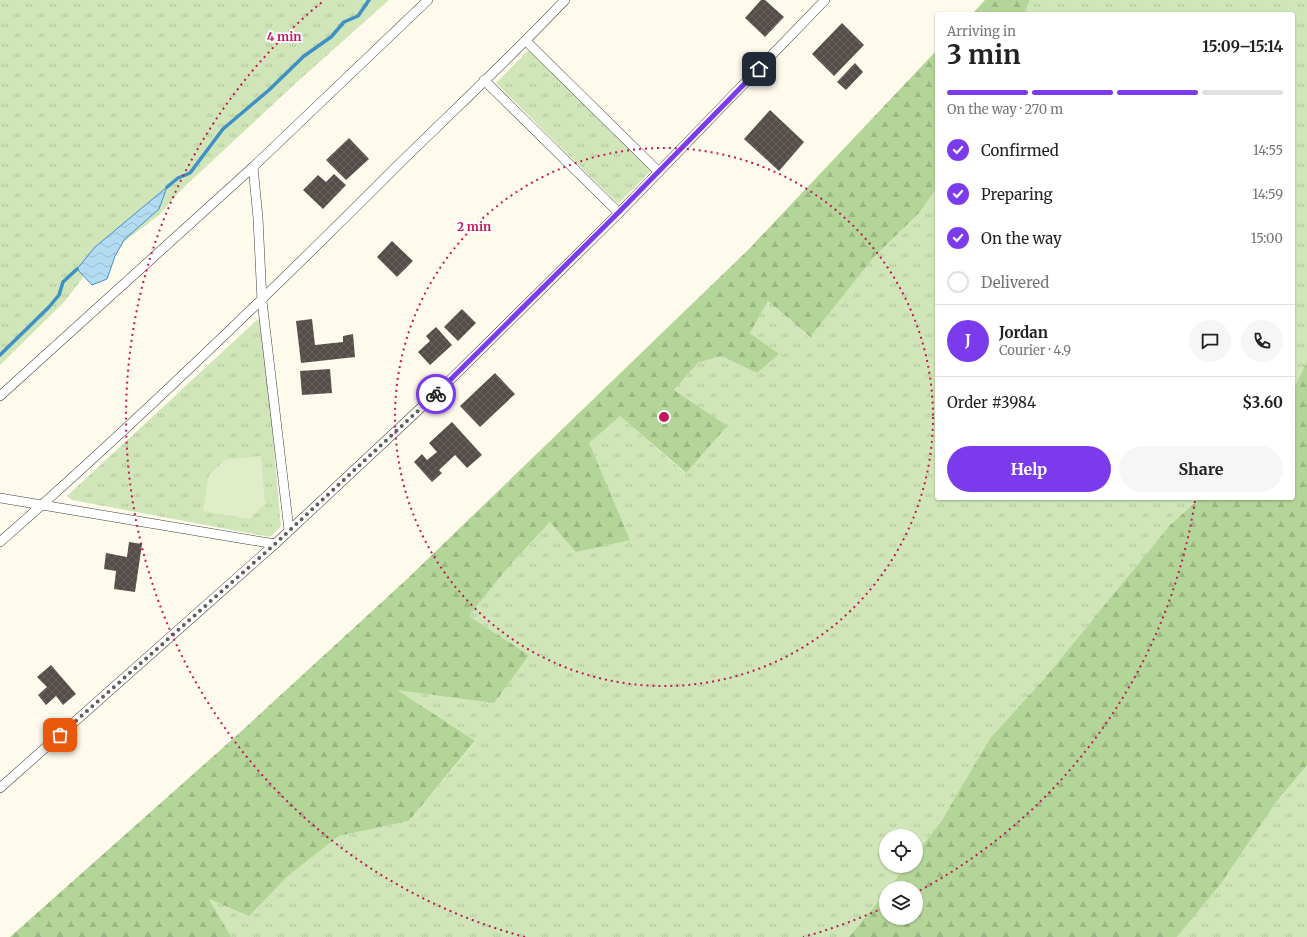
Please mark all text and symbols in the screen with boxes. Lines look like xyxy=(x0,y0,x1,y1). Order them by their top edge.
text: Arriving in xyxy=(947,23,1016,40)
text: 4 min xyxy=(267,29,301,44)
text: 15:09–15:14 xyxy=(1202,37,1283,56)
text: 3 min xyxy=(947,38,1021,71)
pin xyxy=(742,52,776,86)
icon: home xyxy=(748,58,770,80)
text: On the way · 270 m xyxy=(947,101,1063,118)
icon: check xyxy=(947,139,969,161)
text: Confirmed xyxy=(981,141,1059,160)
text: 14:55 xyxy=(1253,142,1283,159)
icon: check xyxy=(947,183,969,205)
text: Preparing xyxy=(981,185,1053,204)
text: 14:59 xyxy=(1253,186,1283,203)
text: 2 min xyxy=(457,219,491,234)
icon: check xyxy=(947,227,969,249)
text: On the way xyxy=(981,229,1062,248)
text: 15:00 xyxy=(1251,230,1283,247)
text: Delivered xyxy=(981,273,1049,292)
button: chat xyxy=(1189,320,1231,362)
button: phone xyxy=(1241,320,1283,362)
text: Jordan xyxy=(999,323,1048,342)
text: J xyxy=(965,331,971,350)
text: Courier · 4.9 xyxy=(999,342,1071,359)
courier xyxy=(416,374,456,414)
icon: bike xyxy=(425,383,447,405)
text: Order #3984 xyxy=(947,393,1036,412)
text: $3.60 xyxy=(1242,393,1283,412)
centre of rings xyxy=(657,410,671,424)
button: Help xyxy=(947,446,1111,492)
button: Share xyxy=(1119,446,1283,492)
pin xyxy=(43,718,77,752)
icon: bag xyxy=(49,724,71,746)
map controls xyxy=(879,829,923,925)
button: locate xyxy=(879,829,923,873)
button: layers xyxy=(879,881,923,925)

